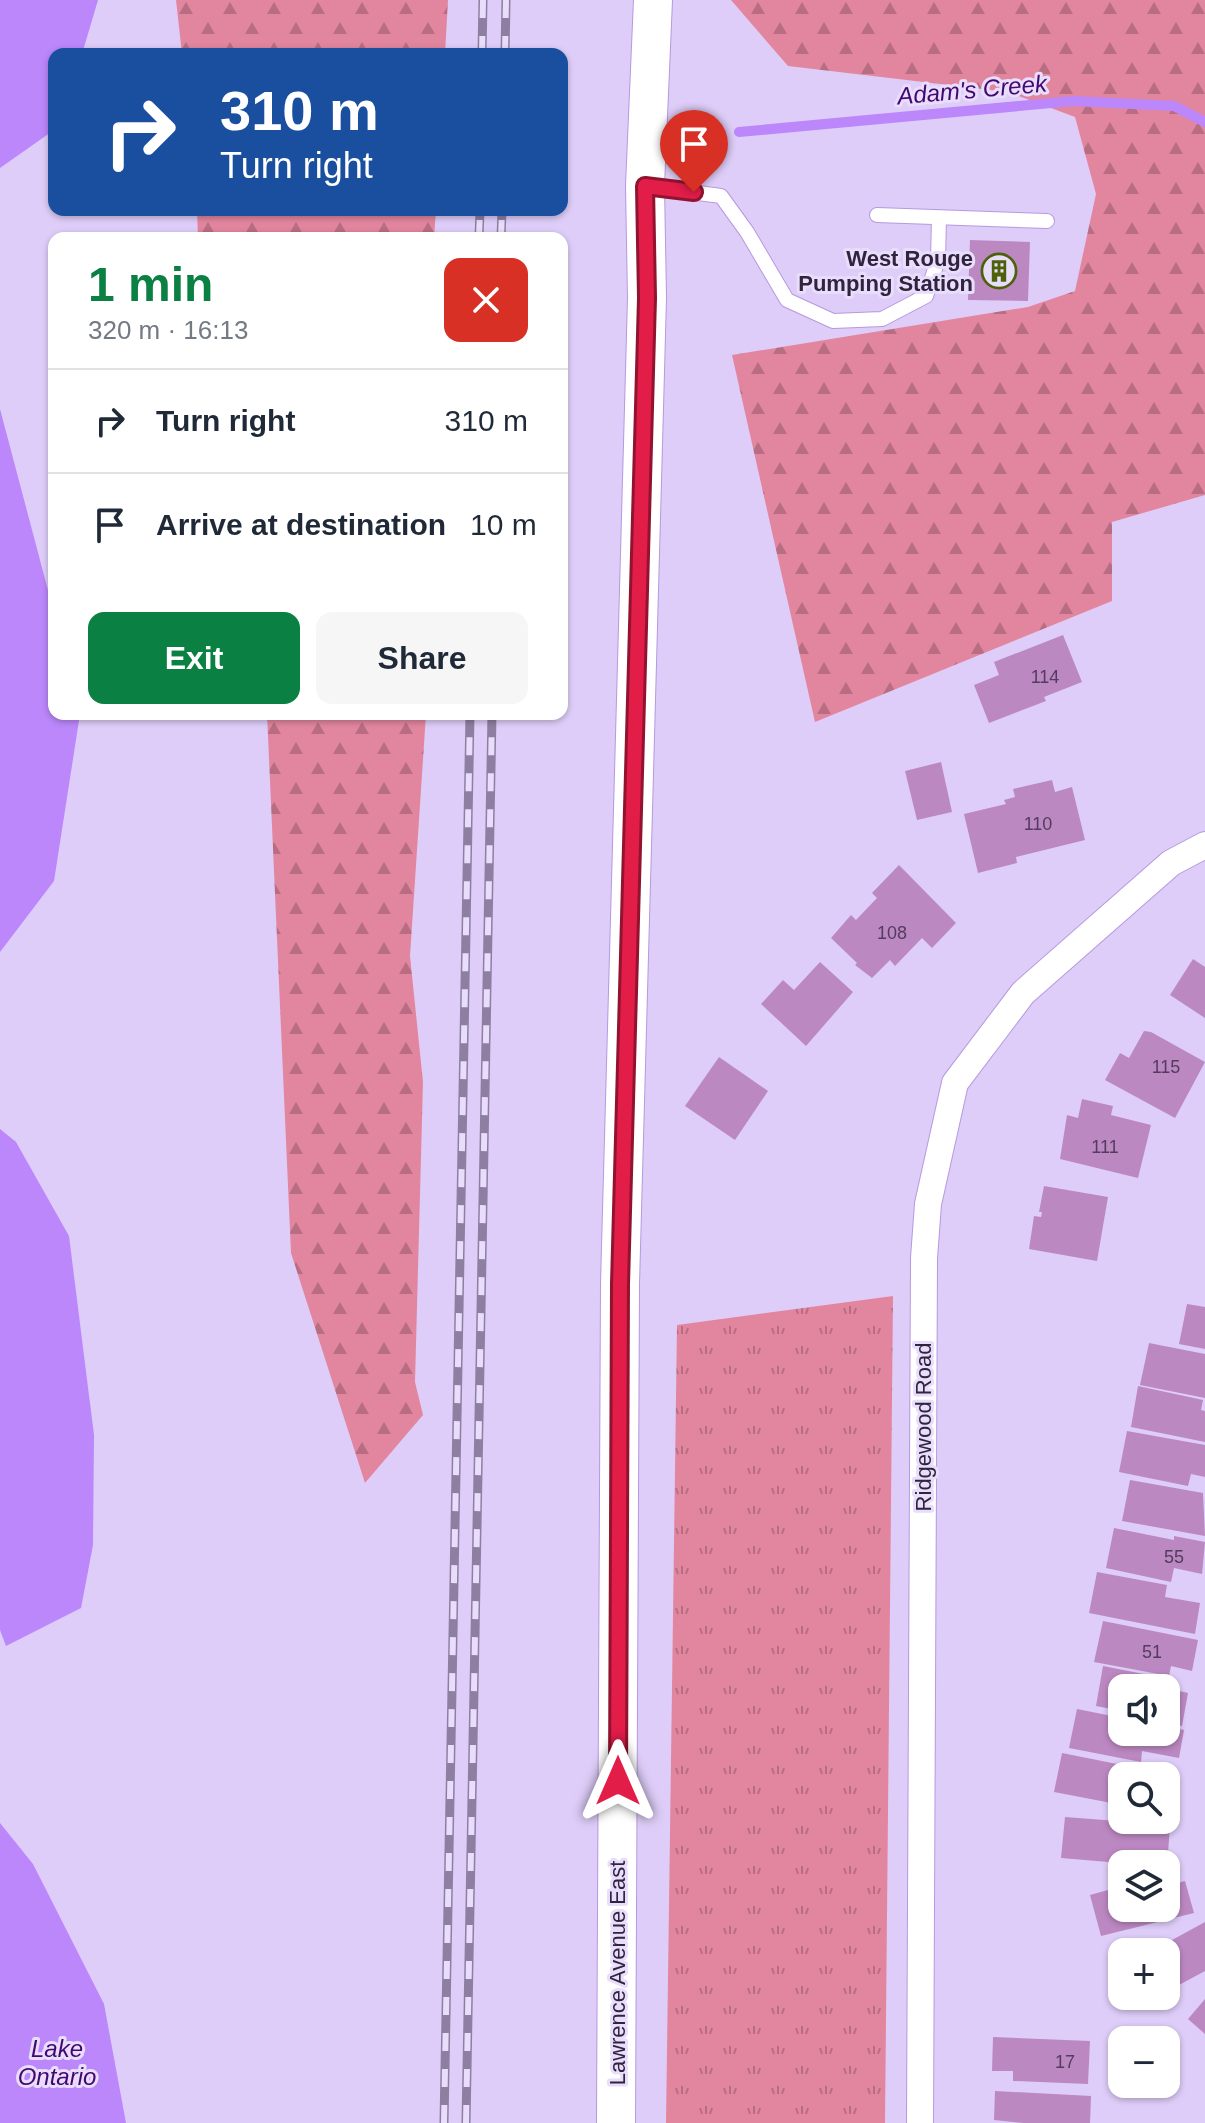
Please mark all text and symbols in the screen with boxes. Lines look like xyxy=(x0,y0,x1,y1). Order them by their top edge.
water label: Adam's Creek xyxy=(894,69,1050,110)
text: 310 m xyxy=(220,79,379,142)
icon: right xyxy=(88,80,192,184)
pin xyxy=(660,110,728,192)
icon: arrive xyxy=(672,122,716,166)
text: Turn right xyxy=(220,145,373,186)
place label: West Rouge Pumping Station xyxy=(798,246,973,296)
building icon: West Rouge Pumping Station xyxy=(980,252,1018,290)
text: 1 min xyxy=(88,258,213,311)
button: close xyxy=(444,258,528,342)
text: 320 m · 16:13 xyxy=(88,315,248,345)
icon: right xyxy=(88,399,132,443)
text: Turn right xyxy=(156,404,295,437)
text: 310 m xyxy=(445,404,528,437)
icon: arrive xyxy=(88,503,132,547)
text: Arrive at destination xyxy=(156,508,446,541)
text: 10 m xyxy=(470,508,537,541)
button: Exit xyxy=(88,612,300,704)
button: Share xyxy=(316,612,528,704)
house number: 114 xyxy=(1031,667,1059,687)
house number: 110 xyxy=(1024,814,1052,834)
house number: 108 xyxy=(877,923,907,943)
house number: 115 xyxy=(1152,1057,1180,1077)
house number: 111 xyxy=(1091,1137,1119,1157)
street label: Ridgewood Road xyxy=(911,1343,936,1511)
house number: 55 xyxy=(1164,1547,1184,1567)
house number: 51 xyxy=(1142,1642,1162,1662)
map controls xyxy=(1108,1674,1180,2098)
button: sound xyxy=(1108,1674,1180,1746)
position arrow xyxy=(576,1739,660,1823)
button: search xyxy=(1108,1762,1180,1834)
button: layers xyxy=(1108,1850,1180,1922)
street label: Lawrence Avenue East xyxy=(605,1861,630,2085)
button: + xyxy=(1108,1938,1180,2010)
button: − xyxy=(1108,2026,1180,2098)
water label: Lake Ontario xyxy=(18,2035,96,2090)
house number: 17 xyxy=(1055,2052,1075,2072)

